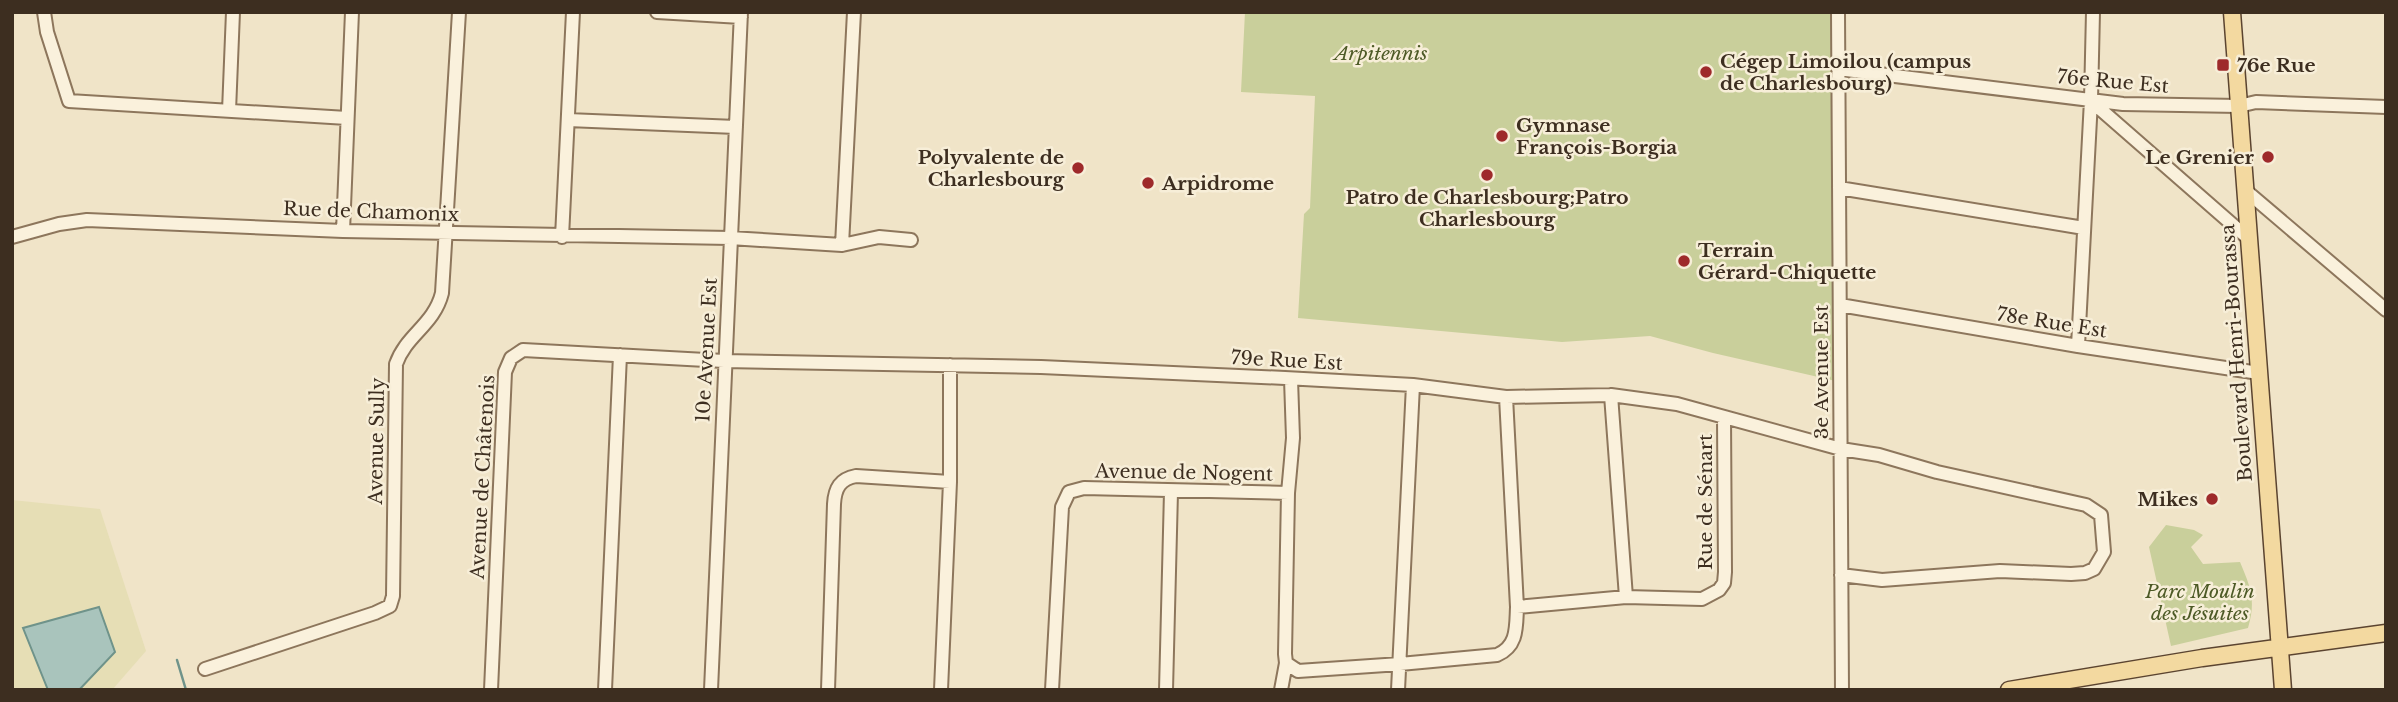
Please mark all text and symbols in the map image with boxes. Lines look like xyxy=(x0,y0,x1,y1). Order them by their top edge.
park label: Arpitennis xyxy=(1332,42,1427,65)
place label: Cégep Limoilou (campus de Charlesbourg) xyxy=(1720,50,1971,95)
place label: 76e Rue xyxy=(2237,54,2316,77)
marker: 76e Rue xyxy=(2215,57,2231,73)
marker: Cégep Limoilou (campus de Charlesbourg) xyxy=(1698,64,1714,80)
street label: 76e Rue Est xyxy=(2056,65,2170,98)
place label: Gymnase François-Borgia xyxy=(1516,114,1677,159)
marker: Gymnase François-Borgia xyxy=(1494,128,1510,144)
place label: Polyvalente de Charlesbourg xyxy=(918,146,1065,191)
place label: Le Grenier xyxy=(2145,146,2255,169)
marker: Le Grenier xyxy=(2260,149,2276,165)
marker: Polyvalente de Charlesbourg xyxy=(1070,160,1086,176)
marker: Patro de Charlesbourg;Patro Charlesbourg xyxy=(1479,167,1495,183)
place label: Arpidrome xyxy=(1161,172,1274,195)
marker: Arpidrome xyxy=(1140,175,1156,191)
place label: Patro de Charlesbourg;Patro Charlesbourg xyxy=(1345,186,1629,231)
street label: Rue de Chamonix xyxy=(283,197,460,226)
street label: Boulevard Henri-Bourassa xyxy=(2216,223,2257,482)
place label: Terrain Gérard-Chiquette xyxy=(1698,239,1876,284)
marker: Terrain Gérard-Chiquette xyxy=(1676,253,1692,269)
street label: 10e Avenue Est xyxy=(691,276,722,423)
street label: 78e Rue Est xyxy=(1995,302,2109,343)
street label: 3e Avenue Est xyxy=(1810,304,1833,439)
street label: 79e Rue Est xyxy=(1231,346,1344,375)
street label: Avenue de Châtenois xyxy=(466,374,499,581)
street label: Avenue Sully xyxy=(364,377,389,506)
street label: Rue de Sénart xyxy=(1694,433,1717,570)
street label: Avenue de Nogent xyxy=(1094,459,1274,486)
place label: Mikes xyxy=(2137,488,2198,511)
marker: Mikes xyxy=(2204,491,2220,507)
park label: Parc Moulin des Jésuites xyxy=(2144,580,2255,625)

